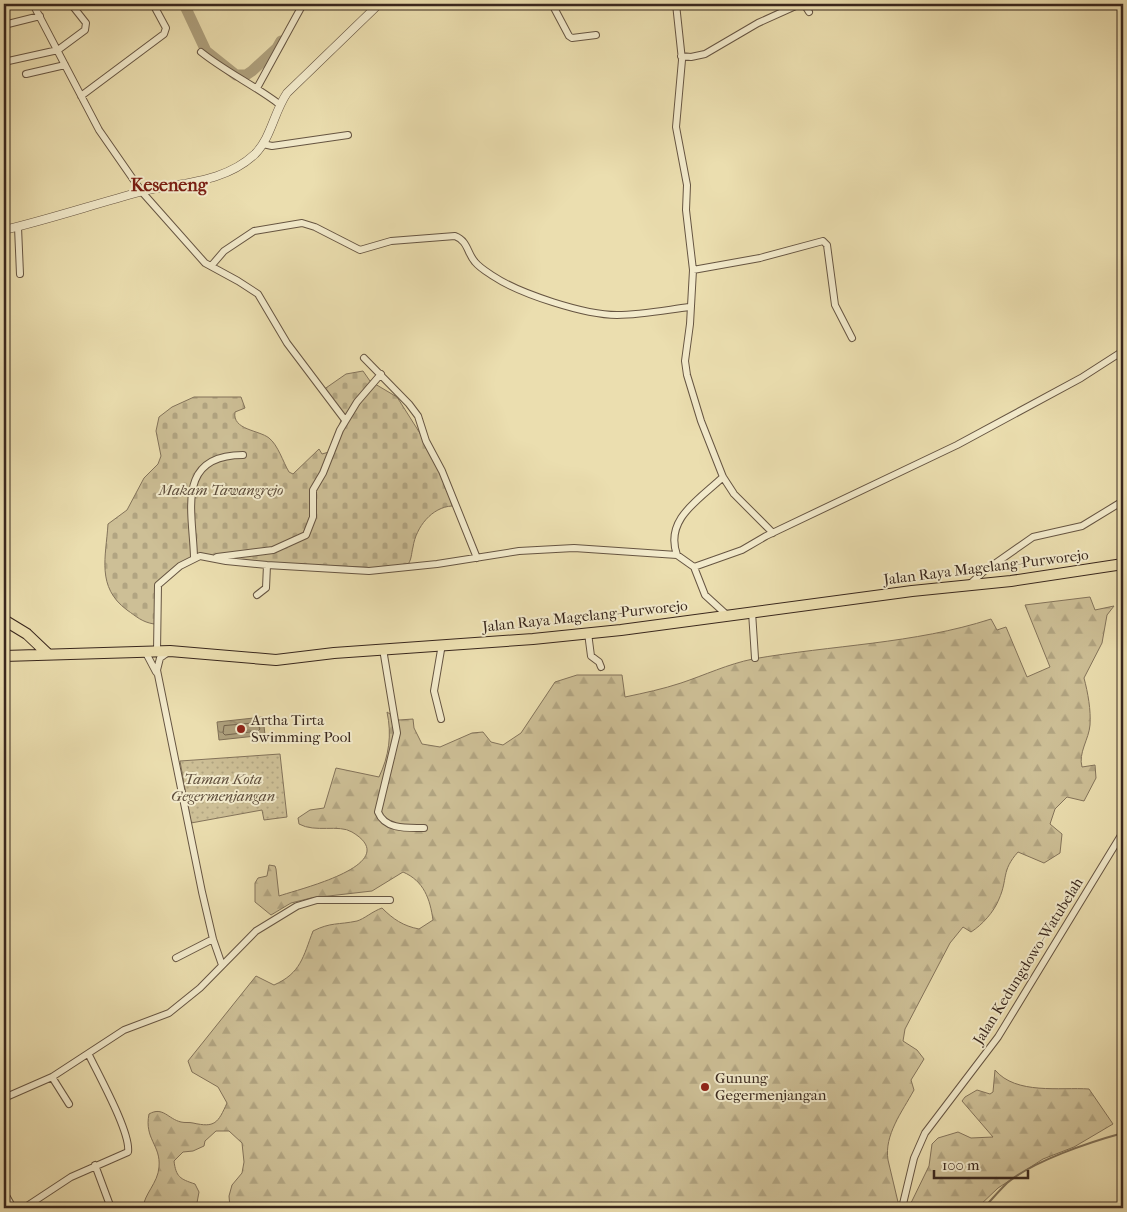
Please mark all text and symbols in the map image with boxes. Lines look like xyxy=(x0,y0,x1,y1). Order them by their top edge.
district label: Keseneng xyxy=(131,175,209,196)
park label: Makam Tawangrejo xyxy=(158,481,283,499)
street label: Jalan Raya Magelang-Purworejo xyxy=(882,545,1090,589)
street label: Jalan Raya Magelang-Purworejo xyxy=(481,596,689,636)
place label: Artha Tirta Swimming Pool xyxy=(250,711,351,746)
marker: Artha Tirta Swimming Pool xyxy=(235,723,247,735)
park label: Taman Kota Gegermenjangan xyxy=(171,770,275,805)
street label: Jalan Kedungdowo-Watubelah xyxy=(969,874,1087,1049)
place label: Gunung Gegermenjangan xyxy=(715,1069,827,1104)
marker: Gunung Gegermenjangan xyxy=(699,1081,711,1093)
scale bar xyxy=(934,1147,1028,1179)
text: 100 m xyxy=(942,1156,980,1174)

